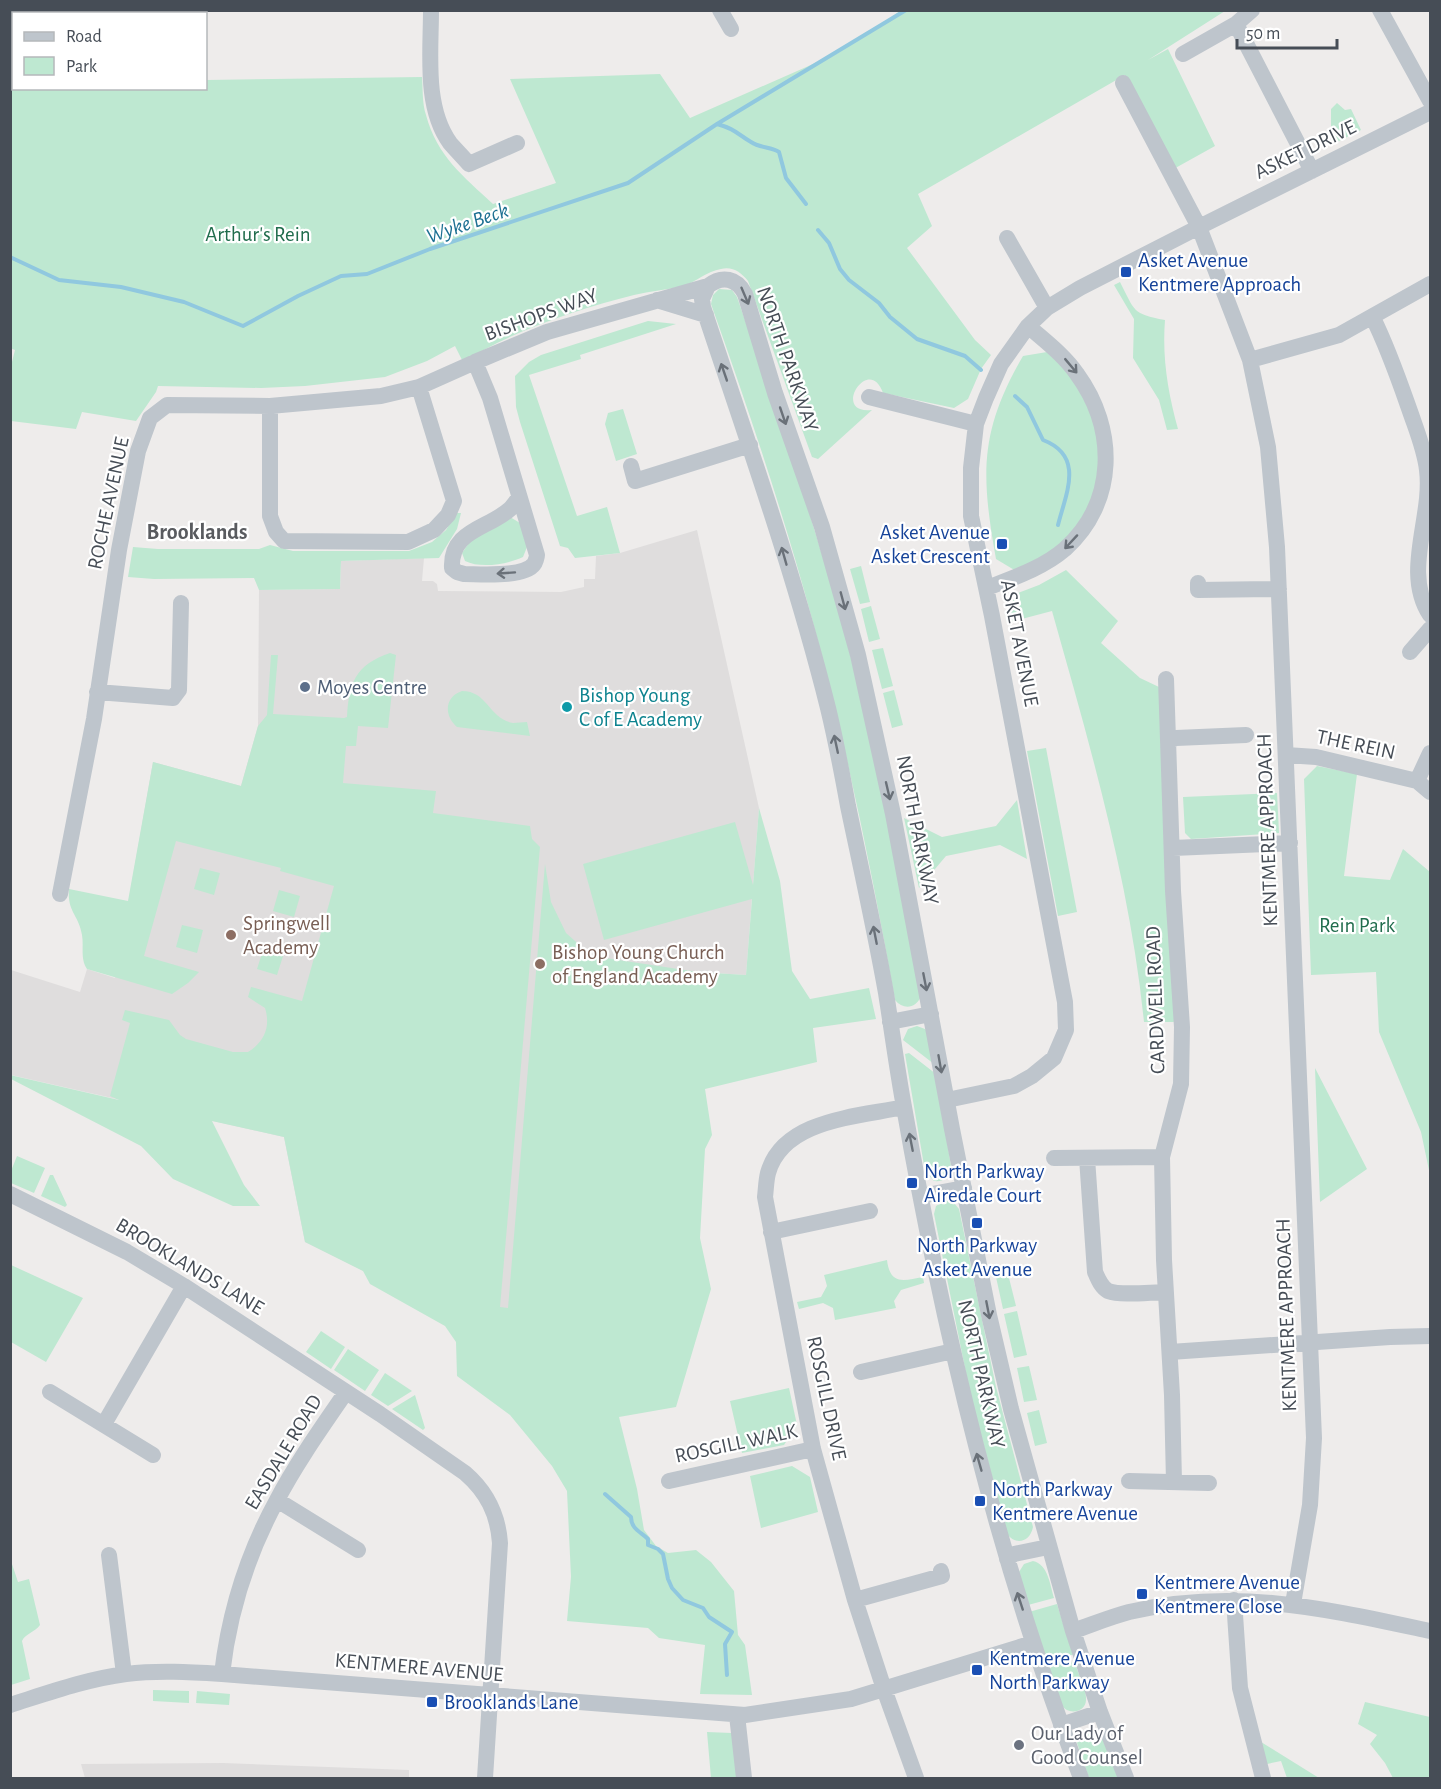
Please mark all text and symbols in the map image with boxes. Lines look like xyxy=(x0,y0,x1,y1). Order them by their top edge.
legend xyxy=(12,12,207,90)
scale bar xyxy=(1237,12,1338,50)
text: 50 m xyxy=(1246,25,1280,43)
text: Road xyxy=(66,28,102,46)
text: Park xyxy=(66,58,98,76)
street label: ASKET DRIVE xyxy=(1251,116,1359,183)
water label: Wyke Beck xyxy=(423,199,511,247)
park label: Arthur's Rein xyxy=(205,224,311,245)
place label: Asket Avenue Kentmere Approach xyxy=(1138,250,1301,295)
marker: Asket Avenue Kentmere Approach xyxy=(1119,265,1133,279)
street label: BISHOPS WAY xyxy=(482,284,601,345)
street label: NORTH PARKWAY xyxy=(753,284,822,434)
one-way arrow xyxy=(740,287,751,305)
one-way arrow xyxy=(1064,358,1077,374)
one-way arrow xyxy=(718,363,729,382)
one-way arrow xyxy=(779,406,790,425)
street label: ROCHE AVENUE xyxy=(84,435,133,571)
district label: Brooklands xyxy=(147,521,247,543)
place label: Asket Avenue Asket Crescent xyxy=(871,522,990,567)
one-way arrow xyxy=(1064,535,1078,550)
marker: Asket Avenue Asket Crescent xyxy=(995,537,1009,551)
one-way arrow xyxy=(778,547,789,566)
one-way arrow xyxy=(496,568,516,579)
street label: ASKET AVENUE xyxy=(997,578,1042,708)
one-way arrow xyxy=(838,591,849,610)
place label: Moyes Centre xyxy=(317,677,427,698)
marker: Moyes Centre xyxy=(298,680,312,694)
place label: Bishop Young C of E Academy xyxy=(579,685,702,730)
marker: Bishop Young C of E Academy xyxy=(560,700,574,714)
street label: THE REIN xyxy=(1315,726,1397,763)
street label: KENTMERE APPROACH xyxy=(1254,733,1281,927)
one-way arrow xyxy=(829,735,841,754)
street label: NORTH PARKWAY xyxy=(893,753,942,907)
one-way arrow xyxy=(883,781,895,800)
place label: Springwell Academy xyxy=(243,913,330,958)
park label: Rein Park xyxy=(1319,915,1396,936)
one-way arrow xyxy=(869,926,880,946)
street label: CARDWELL ROAD xyxy=(1142,926,1169,1074)
marker: Springwell Academy xyxy=(224,928,238,942)
place label: Bishop Young Church of England Academy xyxy=(552,942,725,987)
marker: Bishop Young Church of England Academy xyxy=(533,957,547,971)
one-way arrow xyxy=(920,972,931,992)
one-way arrow xyxy=(935,1054,946,1073)
one-way arrow xyxy=(905,1133,916,1152)
place label: North Parkway Airedale Court xyxy=(924,1161,1044,1206)
marker: North Parkway Airedale Court xyxy=(905,1176,919,1190)
street label: BROOKLANDS LANE xyxy=(112,1214,267,1319)
marker: North Parkway Asket Avenue xyxy=(970,1216,984,1230)
street label: KENTMERE APPROACH xyxy=(1273,1218,1300,1412)
place label: North Parkway Asket Avenue xyxy=(917,1235,1037,1280)
street label: NORTH PARKWAY xyxy=(954,1298,1009,1451)
one-way arrow xyxy=(983,1300,994,1319)
street label: ROSGILL DRIVE xyxy=(803,1334,850,1462)
street label: EASDALE ROAD xyxy=(241,1391,326,1513)
street label: ROSGILL WALK xyxy=(673,1420,800,1467)
one-way arrow xyxy=(973,1453,984,1472)
place label: North Parkway Kentmere Avenue xyxy=(992,1479,1138,1524)
marker: North Parkway Kentmere Avenue xyxy=(973,1494,987,1508)
place label: Kentmere Avenue Kentmere Close xyxy=(1154,1572,1300,1617)
marker: Kentmere Avenue Kentmere Close xyxy=(1135,1587,1149,1601)
one-way arrow xyxy=(1014,1592,1025,1611)
place label: Kentmere Avenue North Parkway xyxy=(989,1648,1135,1693)
street label: KENTMERE AVENUE xyxy=(334,1650,504,1685)
marker: Kentmere Avenue North Parkway xyxy=(970,1663,984,1677)
place label: Brooklands Lane xyxy=(444,1692,578,1713)
marker: Brooklands Lane xyxy=(425,1695,439,1709)
place label: Our Lady of Good Counsel xyxy=(1031,1723,1143,1768)
marker: Our Lady of Good Counsel xyxy=(1012,1738,1026,1752)

